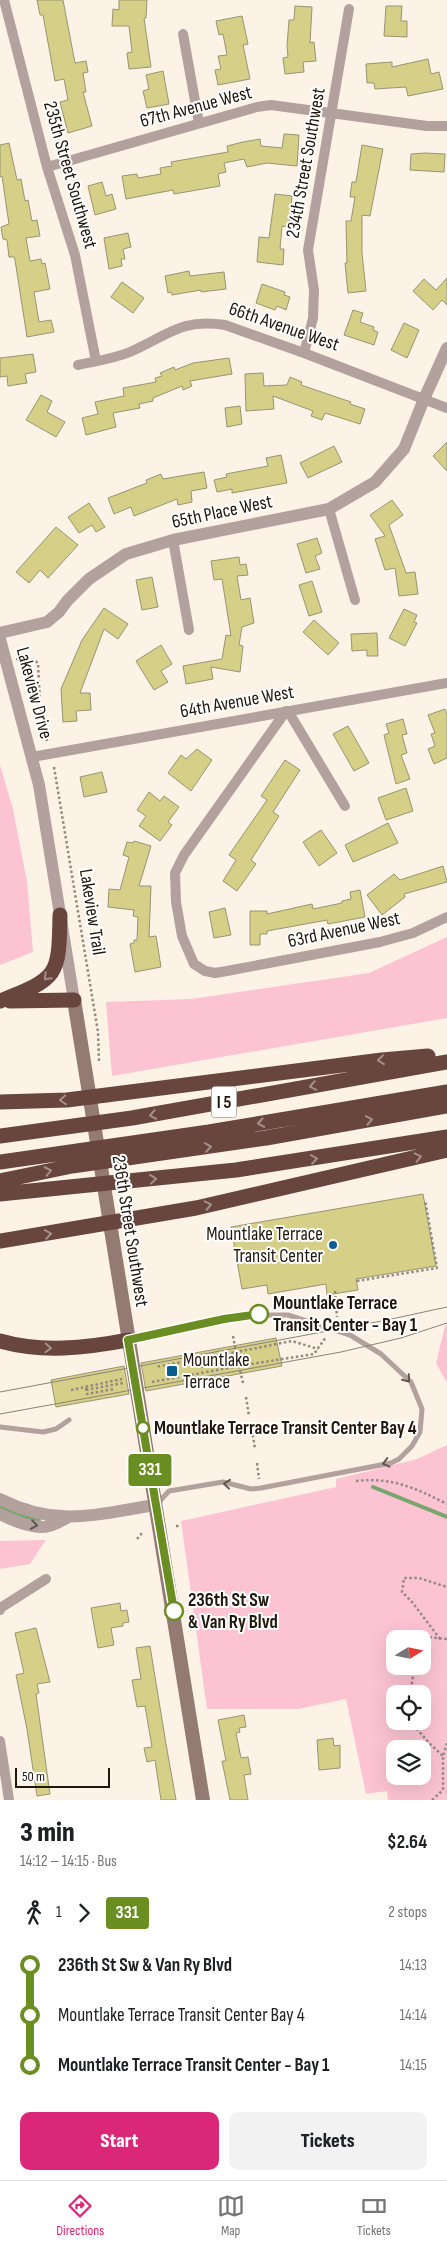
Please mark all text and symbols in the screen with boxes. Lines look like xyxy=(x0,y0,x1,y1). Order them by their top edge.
street label: 67th Avenue West xyxy=(138,81,255,133)
street label: 234th Street Southwest xyxy=(281,86,331,240)
street label: 235th Street Southwest xyxy=(38,99,102,252)
street label: 66th Avenue West xyxy=(226,297,342,357)
street label: 65th Place West xyxy=(170,490,275,534)
street label: Lakeview Drive xyxy=(11,645,57,741)
street label: 64th Avenue West xyxy=(178,681,296,723)
street label: Lakeview Trail xyxy=(74,867,110,957)
street label: 63rd Avenue West xyxy=(286,907,402,953)
one-way arrow xyxy=(43,971,52,980)
one-way arrow xyxy=(377,1054,385,1065)
one-way arrow xyxy=(309,1080,317,1090)
road number: I 5 xyxy=(212,1086,236,1118)
one-way arrow xyxy=(59,1094,67,1105)
one-way arrow xyxy=(149,1109,157,1119)
one-way arrow xyxy=(364,1116,373,1126)
one-way arrow xyxy=(257,1118,265,1128)
one-way arrow xyxy=(204,1142,213,1152)
one-way arrow xyxy=(414,1152,423,1163)
street label: 236th Street Southwest xyxy=(107,1154,153,1309)
one-way arrow xyxy=(310,1154,319,1164)
one-way arrow xyxy=(43,1166,52,1176)
one-way arrow xyxy=(149,1174,157,1185)
one-way arrow xyxy=(204,1200,213,1211)
place label: Mountlake Terrace Transit Center xyxy=(206,1223,324,1268)
one-way arrow xyxy=(44,1229,53,1239)
marker: Mountlake Terrace Transit Center xyxy=(327,1239,339,1251)
place label: Mountlake Terrace Transit Center - Bay 1 xyxy=(273,1292,418,1337)
marker: Mountlake Terrace Transit Center - Bay 1 xyxy=(249,1304,269,1324)
one-way arrow xyxy=(44,1342,52,1353)
place label: Mountlake Terrace xyxy=(183,1349,250,1394)
marker: Mountlake Terrace xyxy=(165,1364,179,1378)
one-way arrow xyxy=(402,1373,410,1382)
place label: Mountlake Terrace Transit Center Bay 4 xyxy=(154,1417,417,1440)
marker: Mountlake Terrace Transit Center Bay 4 xyxy=(136,1421,150,1435)
line badge: 331 xyxy=(121,1454,179,1486)
one-way arrow xyxy=(382,1458,391,1468)
text: 331 xyxy=(138,1459,162,1480)
one-way arrow xyxy=(222,1479,230,1490)
one-way arrow xyxy=(29,1519,38,1529)
place label: 236th St Sw & Van Ry Blvd xyxy=(188,1589,278,1634)
marker: 236th St Sw & Van Ry Blvd xyxy=(164,1601,184,1621)
north arrow xyxy=(386,1630,431,1675)
map controls xyxy=(386,1630,431,1785)
button: locate xyxy=(386,1685,431,1730)
button: layers xyxy=(386,1740,431,1785)
scale bar xyxy=(15,1765,110,1788)
text: 50 m xyxy=(22,1768,45,1785)
text: 3 min xyxy=(20,1816,75,1849)
text: $2.64 xyxy=(387,1831,427,1854)
text: 14:12 – 14:15 · Bus xyxy=(20,1852,117,1871)
icon: walk xyxy=(20,1899,48,1927)
icon: forward xyxy=(70,1899,98,1927)
text: 331 xyxy=(116,1902,139,1923)
text: 1 xyxy=(56,1903,62,1922)
text: 2 stops xyxy=(388,1903,427,1922)
text: 236th St Sw & Van Ry Blvd xyxy=(58,1954,232,1977)
text: 14:13 xyxy=(399,1956,427,1975)
text: Mountlake Terrace Transit Center Bay 4 xyxy=(58,2004,305,2027)
text: 14:14 xyxy=(399,2006,427,2025)
text: Mountlake Terrace Transit Center - Bay 1 xyxy=(58,2054,329,2077)
text: 14:15 xyxy=(400,2056,427,2075)
button: Start xyxy=(20,2112,219,2170)
button: Tickets xyxy=(229,2112,427,2170)
tab: Directions xyxy=(56,2192,104,2239)
tab: Map xyxy=(217,2192,245,2239)
tab: Tickets xyxy=(357,2192,391,2239)

